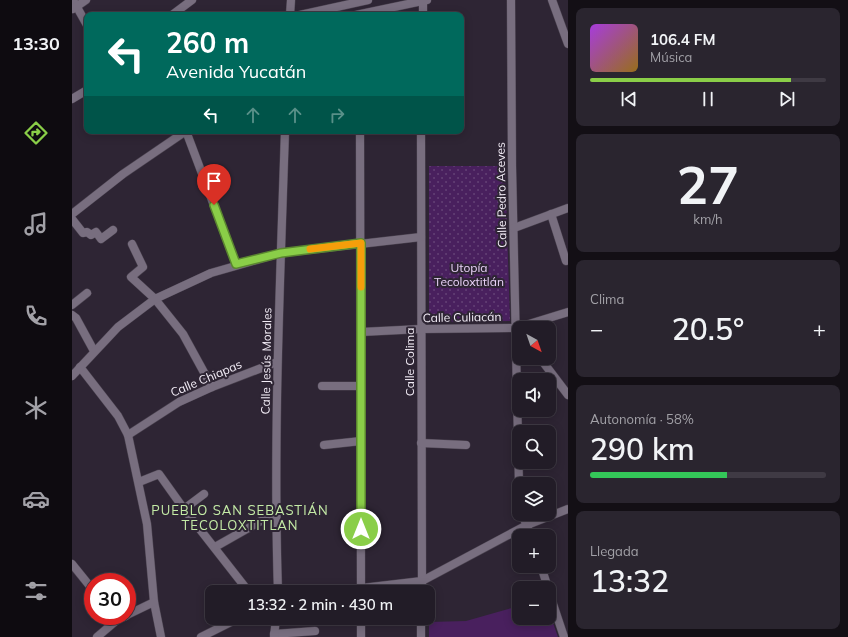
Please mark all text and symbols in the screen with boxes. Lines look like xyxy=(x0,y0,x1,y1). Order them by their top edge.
text: 260 m xyxy=(166,25,249,60)
icon: left xyxy=(100,28,152,80)
text: 106.4 FM xyxy=(650,30,715,49)
text: 13:30 xyxy=(12,32,60,55)
text: Música xyxy=(650,49,692,65)
text: Avenida Yucatán xyxy=(166,60,306,83)
icon: previous xyxy=(618,88,640,110)
icon: pause xyxy=(697,88,719,110)
icon: next xyxy=(776,88,798,110)
icon: left xyxy=(200,104,222,126)
icon: ahead xyxy=(242,104,264,126)
icon: ahead xyxy=(284,104,306,126)
icon: right xyxy=(326,104,348,126)
icon: directions xyxy=(22,119,50,147)
street label: Calle Pedro Aceves xyxy=(493,142,509,248)
text: 27 xyxy=(677,152,739,217)
pin xyxy=(197,164,231,205)
icon: arrive xyxy=(203,170,225,192)
icon: music xyxy=(22,210,50,238)
text: km/h xyxy=(693,211,723,227)
park label: Utopía Tecoloxtitlán xyxy=(434,260,504,289)
text: Clima xyxy=(590,291,624,307)
icon: phone xyxy=(22,302,50,330)
street label: Calle Jesús Morales xyxy=(258,307,274,415)
street label: Calle Culiacán xyxy=(423,309,501,325)
text: 20.5° xyxy=(672,310,744,348)
text: − xyxy=(590,315,603,343)
text: + xyxy=(813,315,826,343)
north arrow xyxy=(512,321,556,365)
map controls xyxy=(512,321,556,625)
street label: Calle Colima xyxy=(402,328,417,396)
street label: Calle Chiapas xyxy=(168,356,244,400)
button: sound xyxy=(512,373,556,417)
icon: climate xyxy=(22,394,50,422)
text: Autonomía · 58% xyxy=(590,411,694,427)
button: search xyxy=(512,425,556,469)
text: 290 km xyxy=(590,430,695,468)
button: layers xyxy=(512,477,556,521)
icon: car xyxy=(22,485,50,513)
district label: PUEBLO SAN SEBASTIÁN TECOLOXTITLAN xyxy=(151,502,329,533)
position arrow xyxy=(340,508,382,550)
button: + xyxy=(512,529,556,573)
text: Llegada xyxy=(590,543,639,559)
text: 13:32 xyxy=(590,562,669,600)
speed limit sign: 30 xyxy=(84,573,136,625)
icon: filters xyxy=(22,577,50,605)
button: − xyxy=(512,581,556,625)
text: 13:32 · 2 min · 430 m xyxy=(247,595,393,614)

